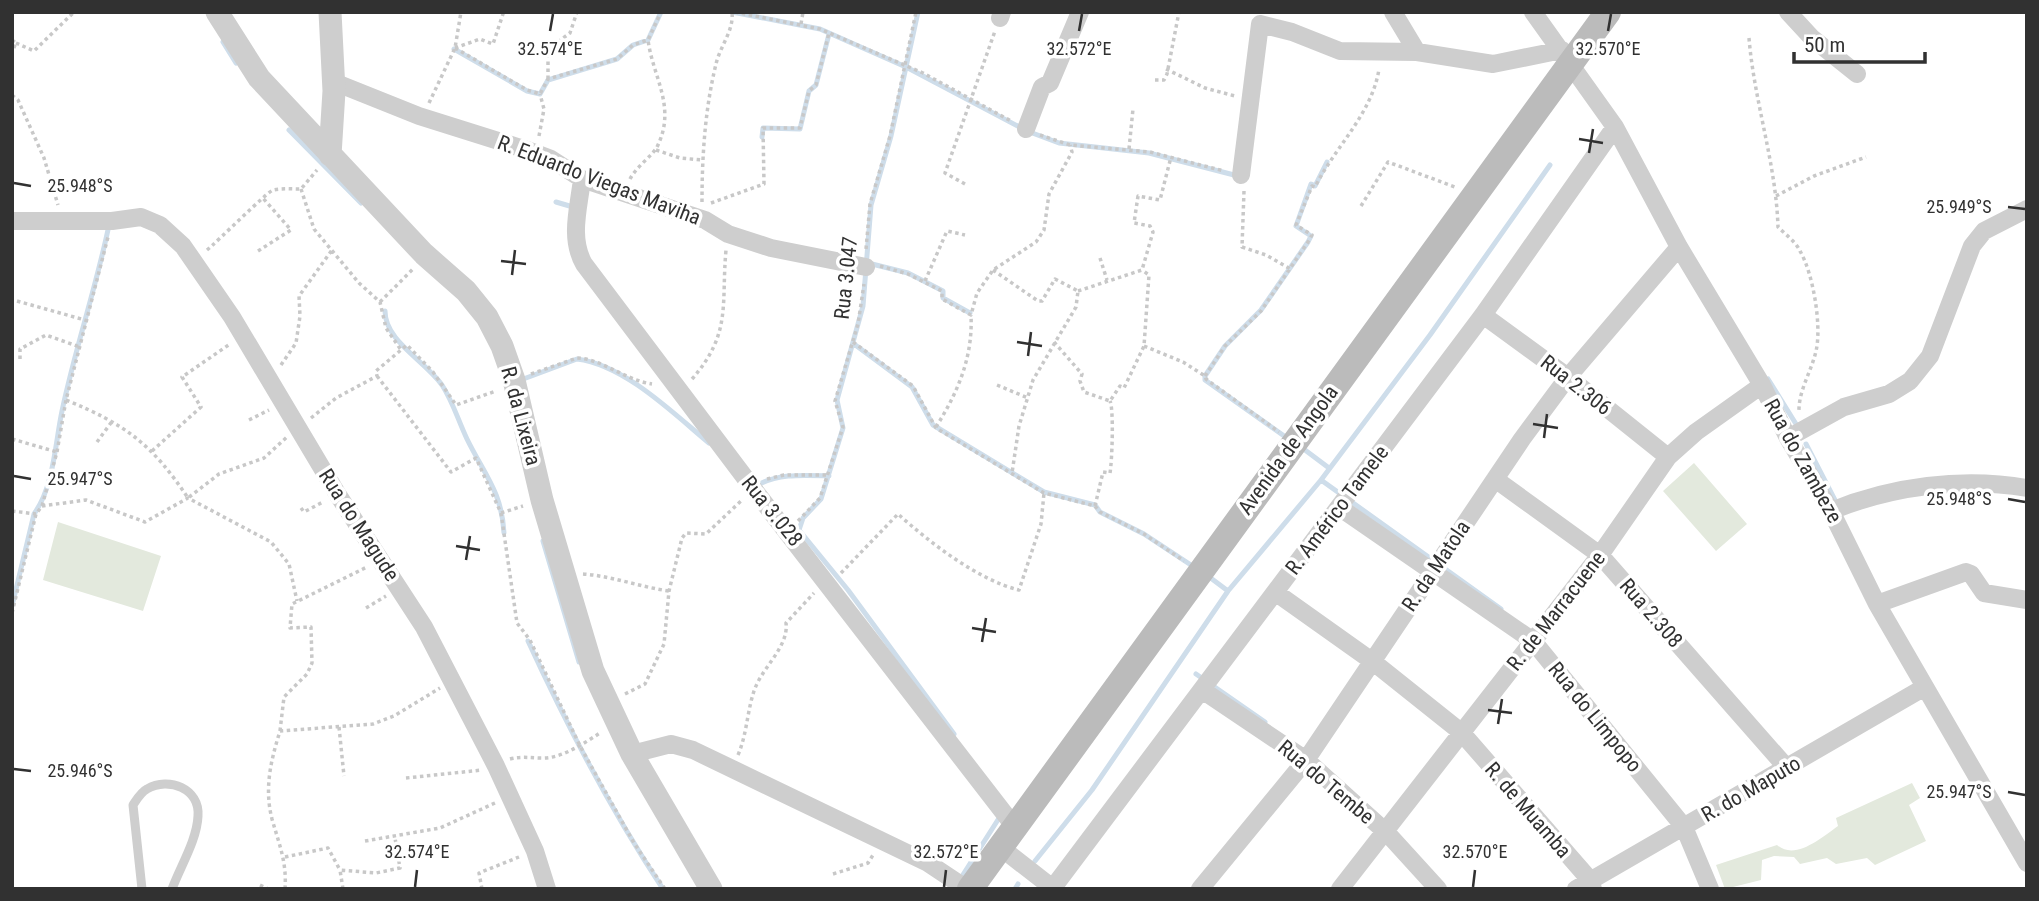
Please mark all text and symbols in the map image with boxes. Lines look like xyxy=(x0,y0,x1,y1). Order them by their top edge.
scale bar xyxy=(1794,21,1925,65)
text: 50 m xyxy=(1804,33,1845,57)
text: 32.574°E xyxy=(518,38,582,59)
text: 32.572°E xyxy=(1047,38,1111,59)
text: 32.570°E xyxy=(1576,38,1640,59)
street label: R. Eduardo Viegas Maviha xyxy=(494,130,704,230)
text: 25.948°S xyxy=(47,175,113,196)
text: 25.949°S xyxy=(1926,196,1992,217)
street label: Rua 3.047 xyxy=(830,235,862,321)
street label: Rua 2.306 xyxy=(1536,350,1616,420)
street label: R. da Lixeira xyxy=(496,364,546,468)
street label: Avenida de Angola xyxy=(1233,381,1343,519)
street label: Rua do Zambeze xyxy=(1759,395,1847,527)
street label: R. Américo Tamele xyxy=(1281,441,1393,579)
street label: Rua do Magude xyxy=(314,465,404,586)
text: 25.947°S xyxy=(47,468,113,489)
street label: Rua 3.028 xyxy=(736,471,808,551)
text: 25.948°S xyxy=(1926,488,1992,509)
street label: R. da Matola xyxy=(1397,516,1475,616)
street label: R. de Marracuene xyxy=(1502,546,1610,675)
street label: Rua 2.308 xyxy=(1615,574,1687,652)
street label: Rua do Limpopo xyxy=(1543,657,1647,777)
street label: Rua do Tembe xyxy=(1273,735,1379,829)
street label: R. do Maputo xyxy=(1697,751,1805,827)
street label: R. de Muamba xyxy=(1480,757,1576,863)
text: 25.946°S xyxy=(47,760,113,781)
text: 25.947°S xyxy=(1926,781,1992,802)
text: 32.574°E xyxy=(385,841,449,862)
text: 32.572°E xyxy=(914,841,978,862)
text: 32.570°E xyxy=(1443,841,1507,862)

